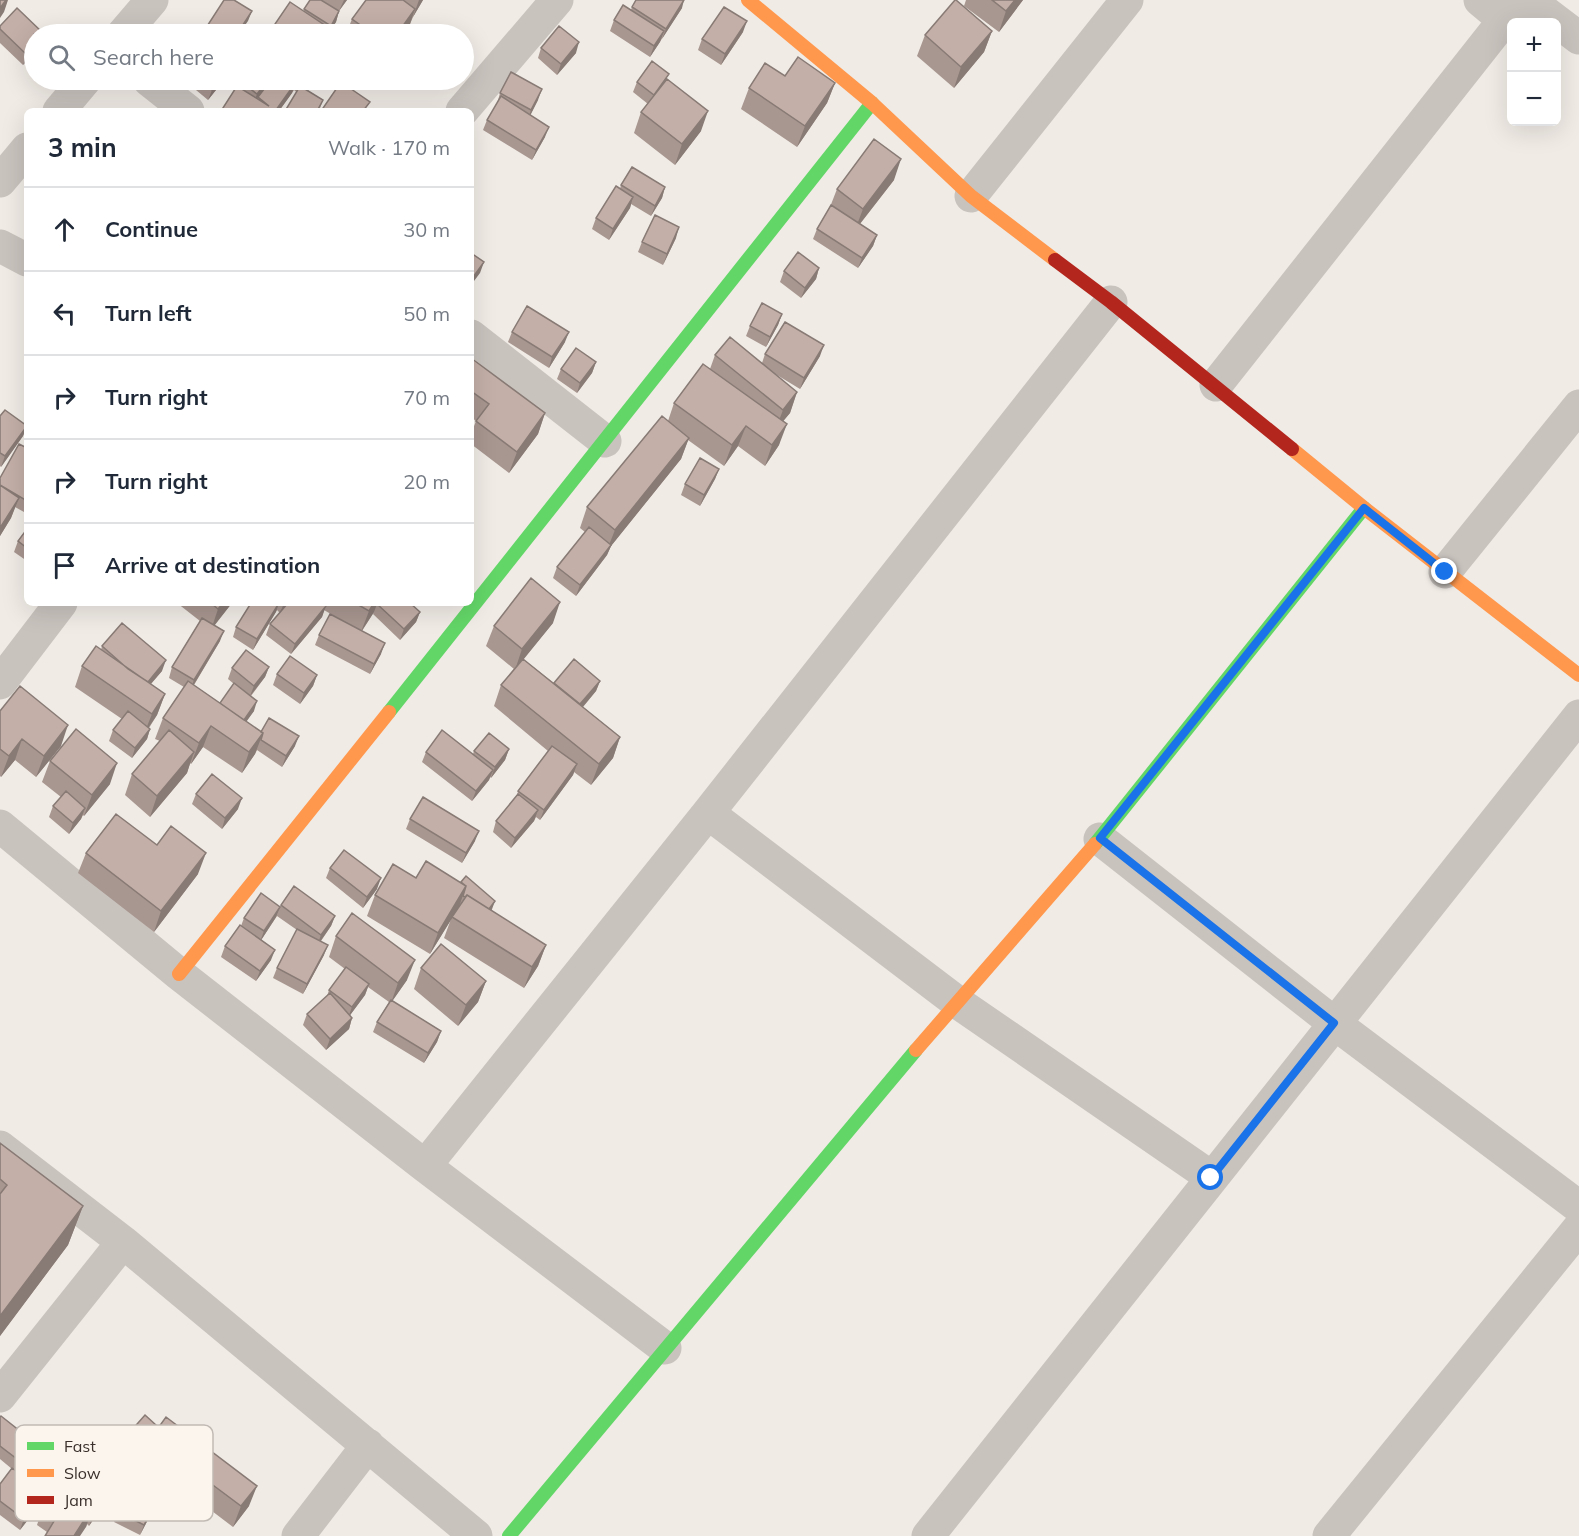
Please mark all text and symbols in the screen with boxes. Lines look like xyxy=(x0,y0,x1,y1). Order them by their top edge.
map controls xyxy=(1507,18,1561,126)
button: + xyxy=(1507,18,1561,72)
search box xyxy=(24,24,474,90)
icon: search xyxy=(45,41,78,74)
text: Search here xyxy=(93,43,214,71)
button: − xyxy=(1507,72,1561,126)
text: 3 min xyxy=(48,131,117,164)
text: Walk · 170 m xyxy=(328,135,450,160)
icon: ahead xyxy=(48,213,81,246)
text: Continue xyxy=(105,215,198,243)
text: 30 m xyxy=(403,217,450,242)
icon: left xyxy=(48,297,81,330)
text: Turn left xyxy=(105,299,192,327)
text: 50 m xyxy=(403,301,450,326)
icon: right xyxy=(48,381,81,414)
text: Turn right xyxy=(105,383,208,411)
text: 70 m xyxy=(403,385,450,410)
icon: right xyxy=(48,465,81,498)
text: Turn right xyxy=(105,467,208,495)
text: 20 m xyxy=(403,469,450,494)
icon: arrive xyxy=(48,549,81,582)
text: Arrive at destination xyxy=(105,551,320,579)
route end xyxy=(1431,558,1457,584)
route start xyxy=(1197,1164,1223,1190)
legend xyxy=(15,1425,213,1521)
text: Fast xyxy=(64,1436,96,1456)
text: Slow xyxy=(64,1463,101,1483)
text: Jam xyxy=(64,1490,93,1510)

